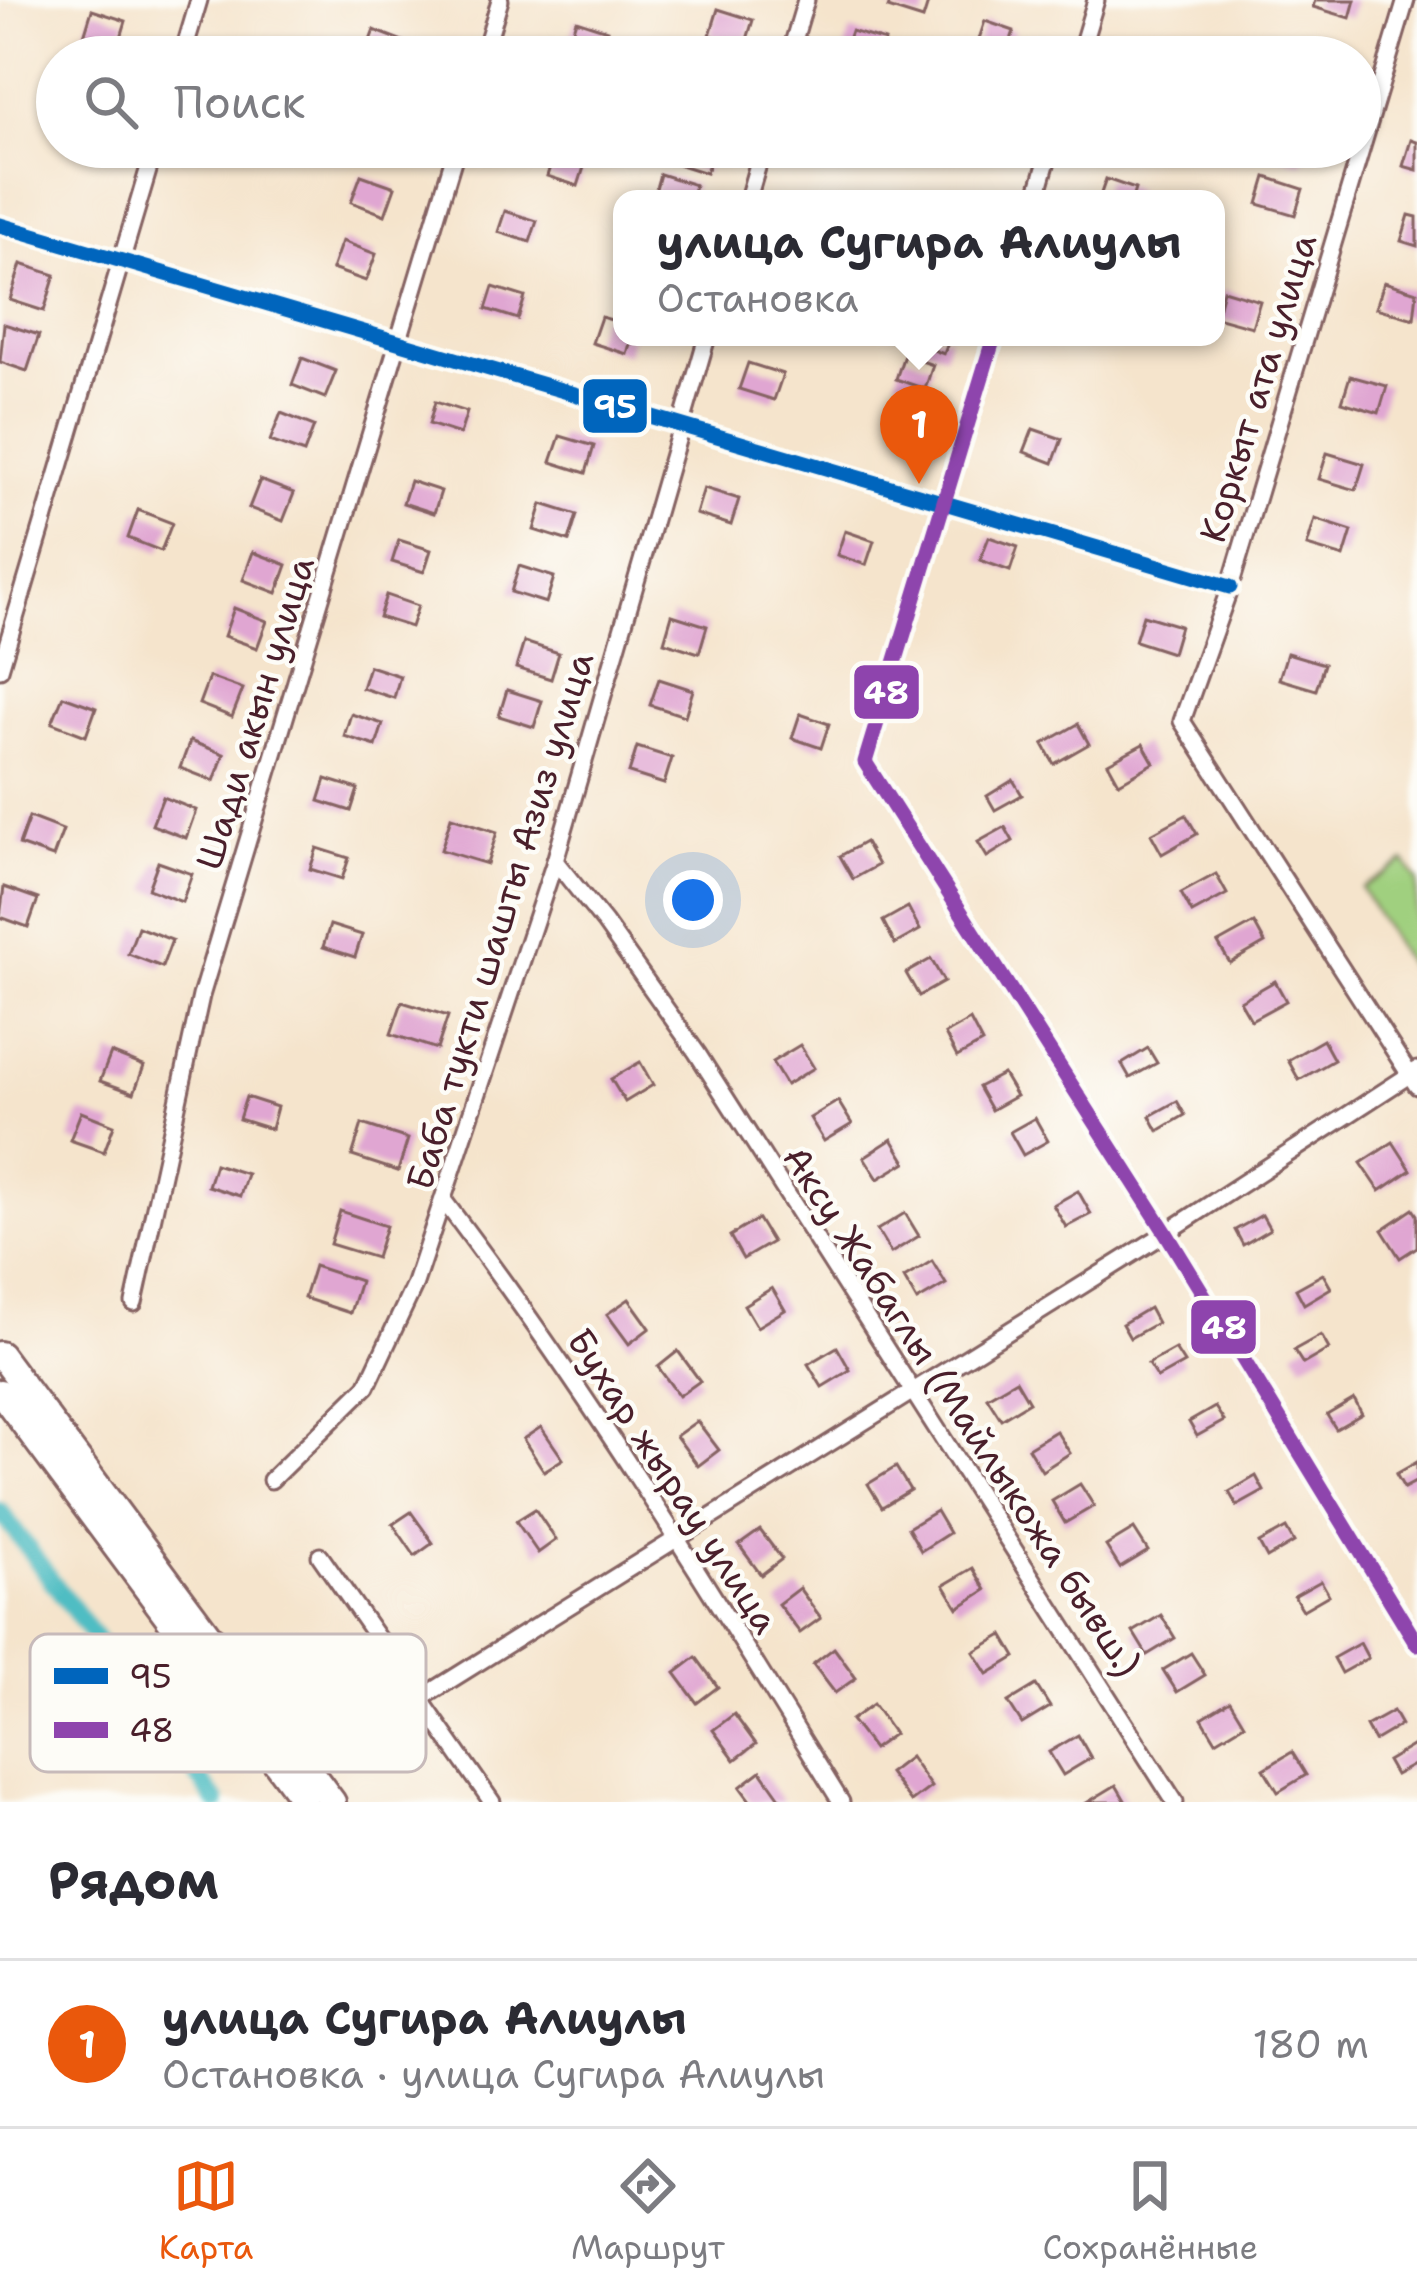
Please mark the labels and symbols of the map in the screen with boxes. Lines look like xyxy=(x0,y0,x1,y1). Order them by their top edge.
street label: Коркыт ата улица xyxy=(1188,228,1328,548)
line badge: 95 xyxy=(581,377,649,435)
text: 95 xyxy=(593,384,637,429)
pin: 1 xyxy=(880,385,958,484)
street label: Шади акын улица xyxy=(184,550,326,876)
street label: Баба тукти шашты Азиз улица xyxy=(395,646,605,1196)
line badge: 48 xyxy=(852,663,921,721)
text: 48 xyxy=(863,670,909,715)
your location xyxy=(663,870,723,930)
street label: Аксу Жабаглы (Майлыкожа бывш.) xyxy=(772,1136,1152,1686)
line badge: 48 xyxy=(1189,1298,1258,1356)
text: 48 xyxy=(1201,1305,1247,1350)
street label: Бухар жырау улица xyxy=(556,1319,790,1643)
legend xyxy=(30,1634,426,1772)
text: 95 xyxy=(129,1654,172,1699)
text: 48 xyxy=(129,1708,174,1753)

